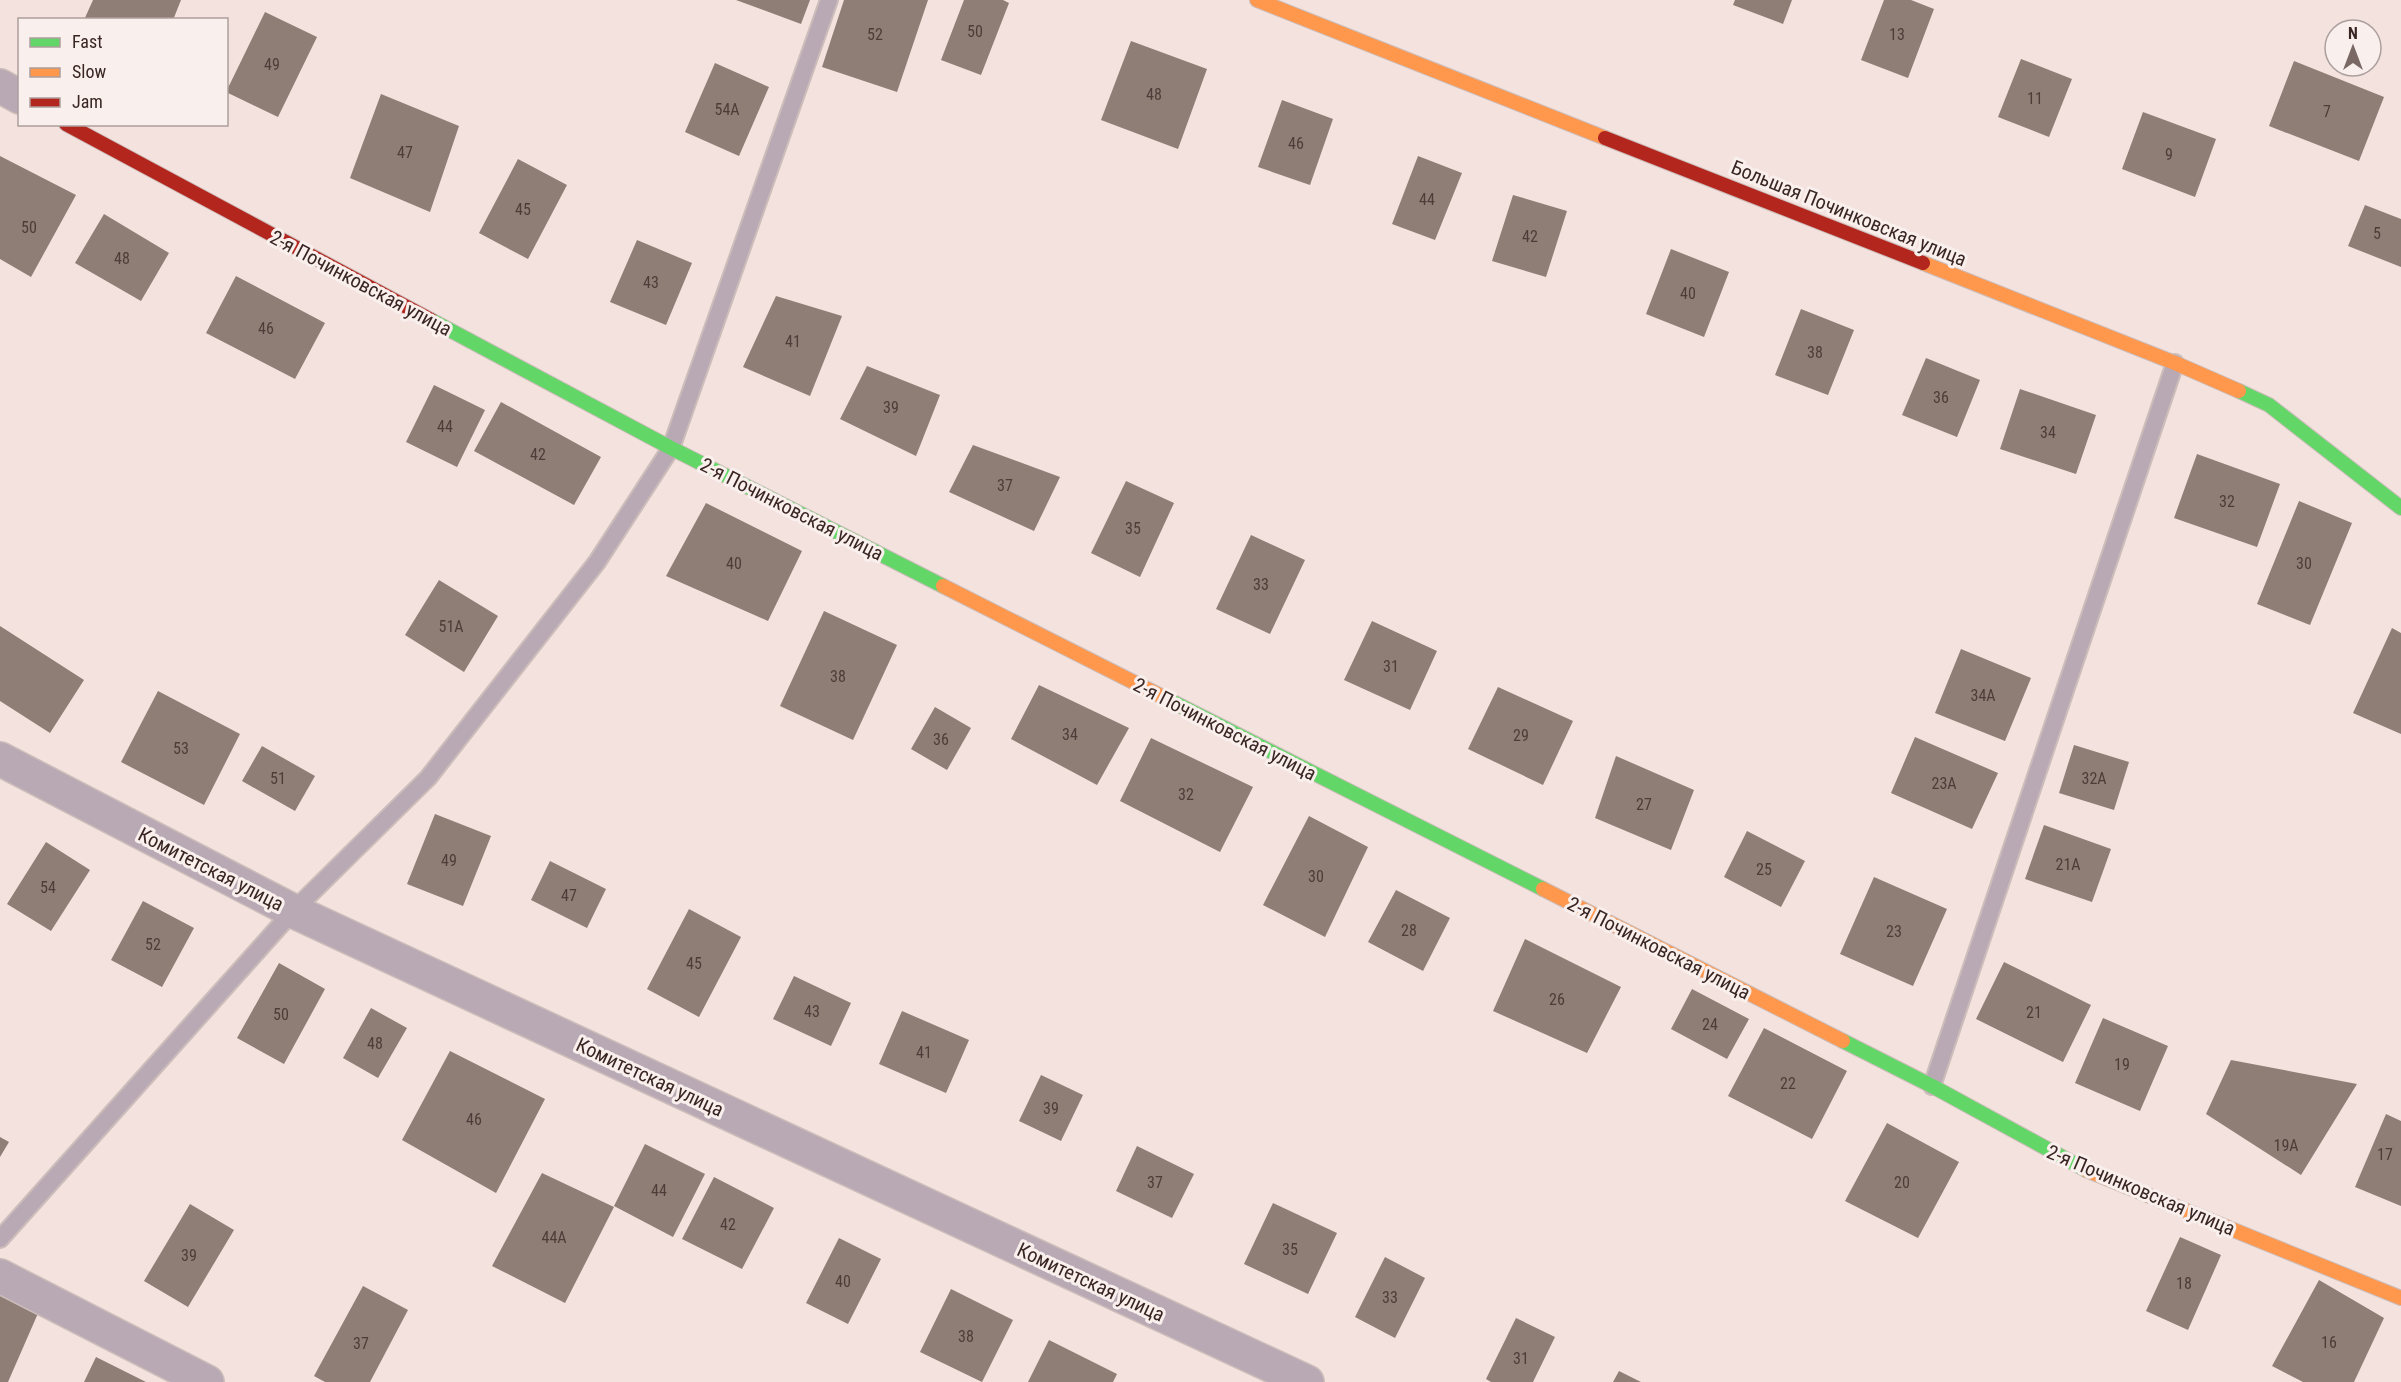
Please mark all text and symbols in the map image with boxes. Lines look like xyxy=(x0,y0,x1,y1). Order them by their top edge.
legend xyxy=(18,18,228,126)
north arrow xyxy=(2323,18,2383,78)
house number: 50 xyxy=(967,22,983,41)
text: N xyxy=(2348,24,2358,43)
house number: 52 xyxy=(867,25,883,44)
house number: 13 xyxy=(1889,25,1905,44)
text: Fast xyxy=(72,31,103,52)
house number: 49 xyxy=(264,55,280,74)
text: Slow xyxy=(72,61,107,82)
house number: 48 xyxy=(1146,85,1162,104)
house number: 11 xyxy=(2027,89,2043,108)
text: Jam xyxy=(72,91,103,112)
house number: 54А xyxy=(714,100,740,119)
house number: 7 xyxy=(2323,102,2331,121)
house number: 46 xyxy=(1288,134,1304,153)
house number: 47 xyxy=(397,143,413,162)
house number: 9 xyxy=(2165,145,2173,164)
street label: Большая Починковская улица xyxy=(1728,155,1970,271)
house number: 44 xyxy=(1419,190,1435,209)
house number: 45 xyxy=(515,200,531,219)
house number: 50 xyxy=(21,218,37,237)
house number: 5 xyxy=(2373,224,2381,243)
street label: 2-я Починковская улица xyxy=(266,225,456,341)
house number: 42 xyxy=(1522,227,1538,246)
house number: 48 xyxy=(114,249,130,268)
house number: 43 xyxy=(643,273,659,292)
house number: 40 xyxy=(1680,284,1696,303)
house number: 46 xyxy=(258,319,274,338)
house number: 41 xyxy=(785,332,801,351)
house number: 38 xyxy=(1807,343,1823,362)
house number: 36 xyxy=(1933,388,1949,407)
house number: 39 xyxy=(883,398,899,417)
house number: 44 xyxy=(437,417,453,436)
house number: 34 xyxy=(2040,423,2056,442)
house number: 42 xyxy=(530,445,546,464)
street label: 2-я Починковская улица xyxy=(697,452,887,566)
house number: 37 xyxy=(997,476,1013,495)
house number: 32 xyxy=(2219,492,2235,511)
house number: 35 xyxy=(1125,519,1141,538)
house number: 40 xyxy=(726,554,742,573)
house number: 30 xyxy=(2296,554,2312,573)
house number: 33 xyxy=(1253,575,1269,594)
house number: 51А xyxy=(438,617,464,636)
house number: 31 xyxy=(1383,657,1399,676)
house number: 38 xyxy=(830,667,846,686)
street label: 2-я Починковская улица xyxy=(1130,672,1320,786)
house number: 34А xyxy=(1970,686,1996,705)
house number: 34 xyxy=(1062,725,1078,744)
house number: 29 xyxy=(1513,726,1529,745)
house number: 36 xyxy=(933,730,949,749)
house number: 53 xyxy=(173,739,189,758)
house number: 51 xyxy=(270,769,286,788)
house number: 32А xyxy=(2081,769,2107,788)
house number: 23А xyxy=(1931,774,1957,793)
house number: 32 xyxy=(1178,785,1194,804)
house number: 27 xyxy=(1636,795,1652,814)
street label: Комитетская улица xyxy=(134,822,288,916)
house number: 49 xyxy=(441,851,457,870)
house number: 21А xyxy=(2055,855,2081,874)
house number: 25 xyxy=(1756,860,1772,879)
house number: 30 xyxy=(1308,867,1324,886)
house number: 54 xyxy=(40,878,56,897)
house number: 47 xyxy=(561,886,577,905)
street label: 2-я Починковская улица xyxy=(1564,891,1754,1005)
house number: 28 xyxy=(1401,921,1417,940)
house number: 23 xyxy=(1886,922,1902,941)
house number: 52 xyxy=(145,935,161,954)
house number: 45 xyxy=(686,954,702,973)
house number: 26 xyxy=(1549,990,1565,1009)
house number: 43 xyxy=(804,1002,820,1021)
house number: 21 xyxy=(2026,1003,2042,1022)
house number: 50 xyxy=(273,1005,289,1024)
house number: 24 xyxy=(1702,1015,1718,1034)
street label: Комитетская улица xyxy=(572,1032,728,1122)
house number: 48 xyxy=(367,1034,383,1053)
house number: 41 xyxy=(916,1043,932,1062)
house number: 19 xyxy=(2114,1055,2130,1074)
house number: 22 xyxy=(1780,1074,1796,1093)
house number: 39 xyxy=(1043,1099,1059,1118)
house number: 46 xyxy=(466,1110,482,1129)
house number: 19А xyxy=(2273,1136,2299,1155)
street label: 2-я Починковская улица xyxy=(2043,1139,2239,1241)
house number: 17 xyxy=(2377,1145,2393,1164)
house number: 37 xyxy=(1147,1173,1163,1192)
house number: 20 xyxy=(1894,1173,1910,1192)
house number: 44 xyxy=(651,1181,667,1200)
house number: 42 xyxy=(720,1215,736,1234)
house number: 44А xyxy=(541,1228,567,1247)
street label: Комитетская улица xyxy=(1013,1237,1169,1327)
house number: 35 xyxy=(1282,1240,1298,1259)
house number: 39 xyxy=(181,1246,197,1265)
house number: 40 xyxy=(835,1272,851,1291)
house number: 18 xyxy=(2176,1274,2192,1293)
house number: 33 xyxy=(1382,1288,1398,1307)
house number: 38 xyxy=(958,1327,974,1346)
house number: 16 xyxy=(2321,1333,2337,1352)
house number: 37 xyxy=(353,1334,369,1353)
house number: 31 xyxy=(1513,1349,1529,1368)

